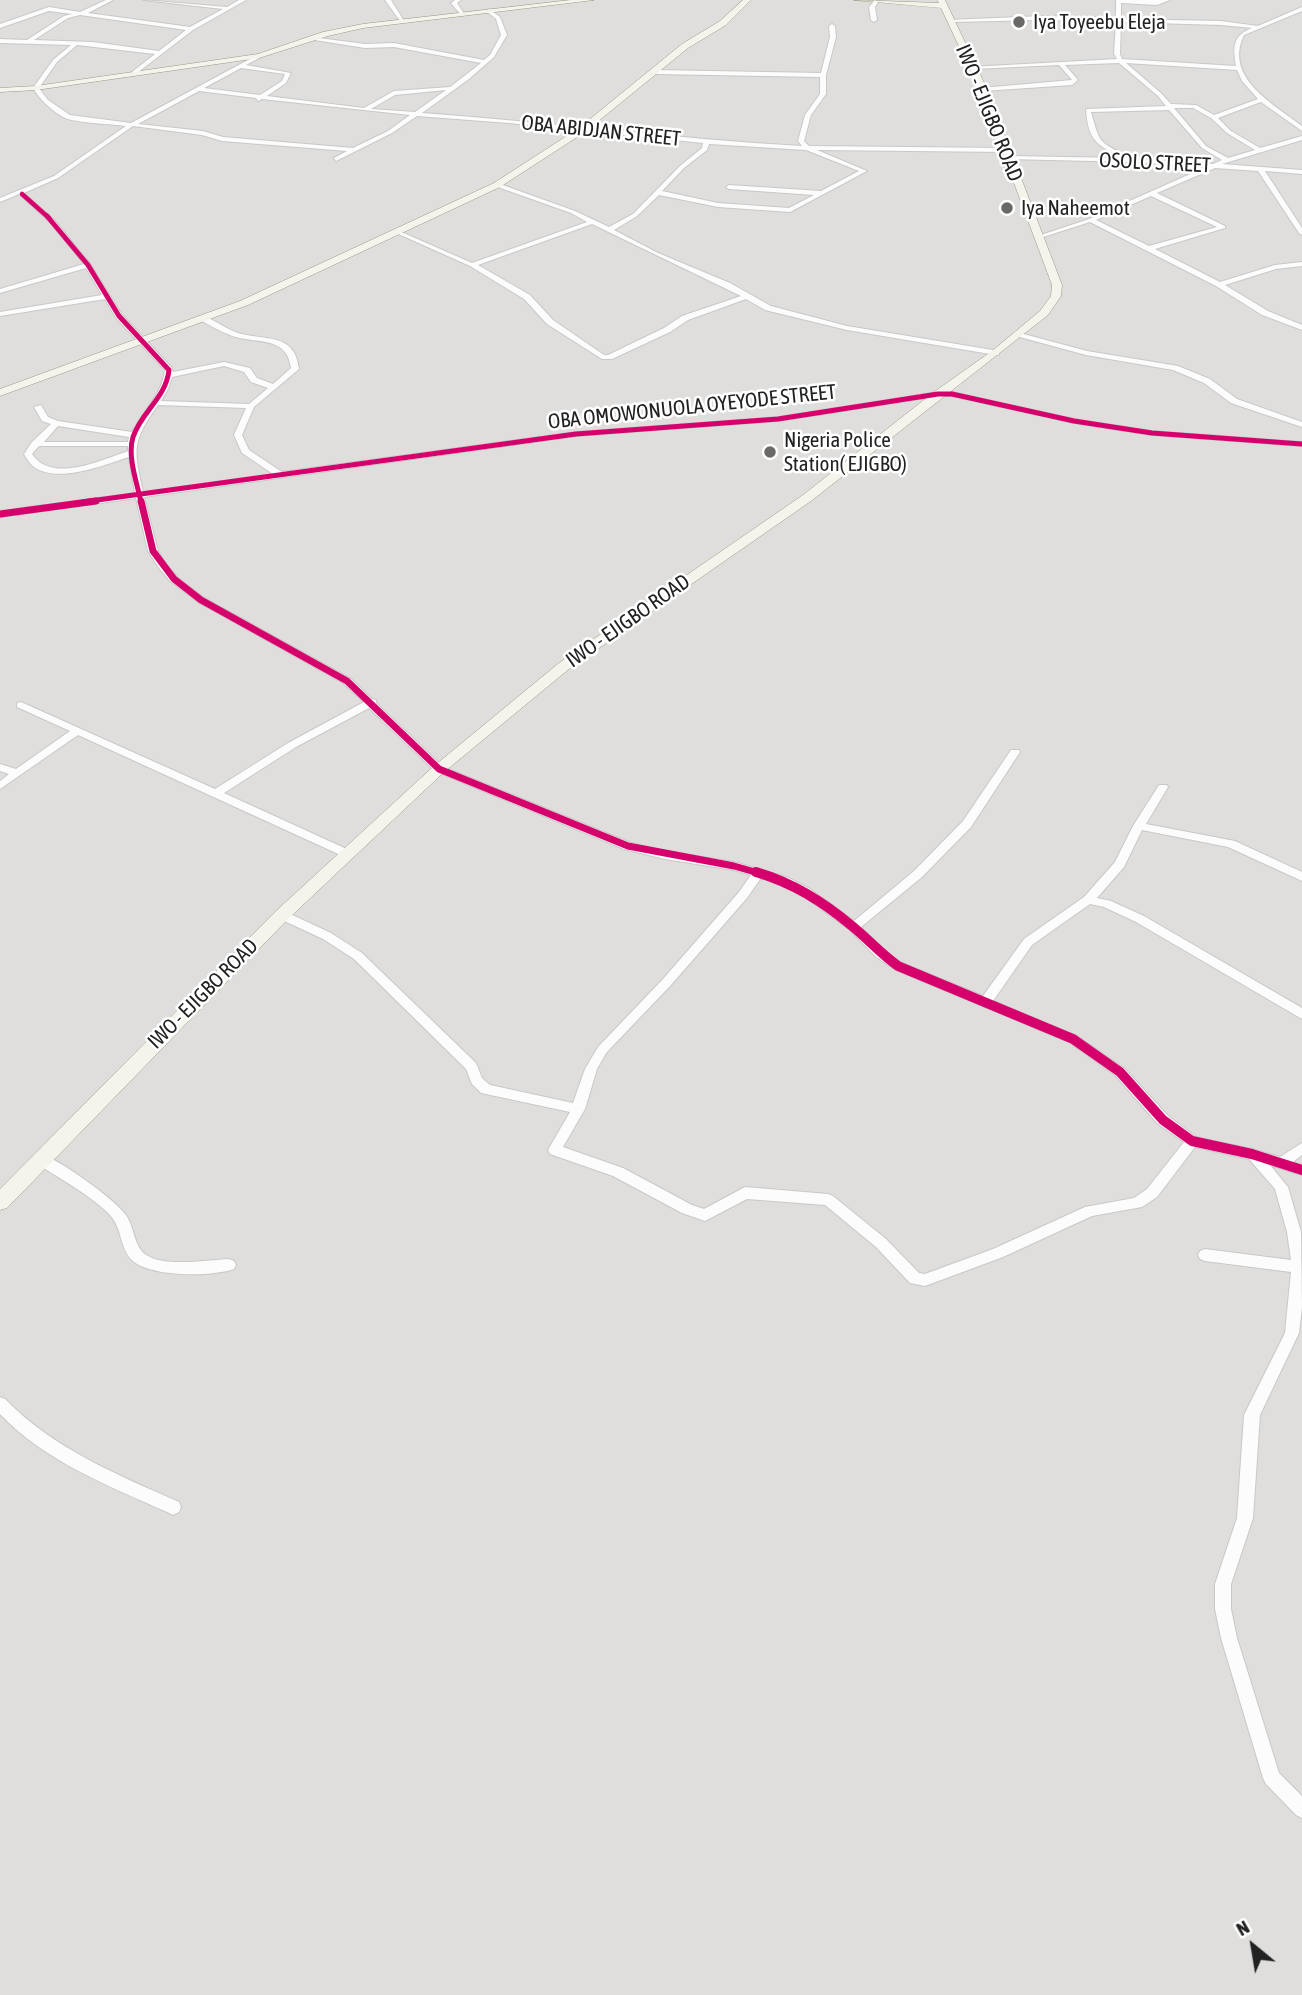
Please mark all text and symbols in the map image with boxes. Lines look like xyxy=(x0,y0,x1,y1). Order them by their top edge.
place label: Iya Toyeebu Eleja xyxy=(1033,9,1166,35)
marker: Iya Toyeebu Eleja xyxy=(1011,14,1027,30)
street label: IWO - EJIGBO ROAD xyxy=(950,41,1028,185)
street label: OBA ABIDJAN STREET xyxy=(520,110,682,152)
street label: OSOLO STREET xyxy=(1098,147,1212,179)
place label: Iya Naheemot xyxy=(1021,195,1130,221)
marker: Iya Naheemot xyxy=(999,200,1015,216)
street label: OBA OMOWONUOLA OYEYODE STREET xyxy=(547,379,837,435)
place label: Nigeria Police Station( EJIGBO) xyxy=(784,427,907,477)
marker: Nigeria Police Station( EJIGBO) xyxy=(762,444,778,460)
street label: IWO - EJIGBO ROAD xyxy=(561,569,695,673)
street label: IWO - EJIGBO ROAD xyxy=(143,934,263,1054)
north arrow xyxy=(1218,1911,1288,1981)
text: N xyxy=(1232,1915,1253,1940)

